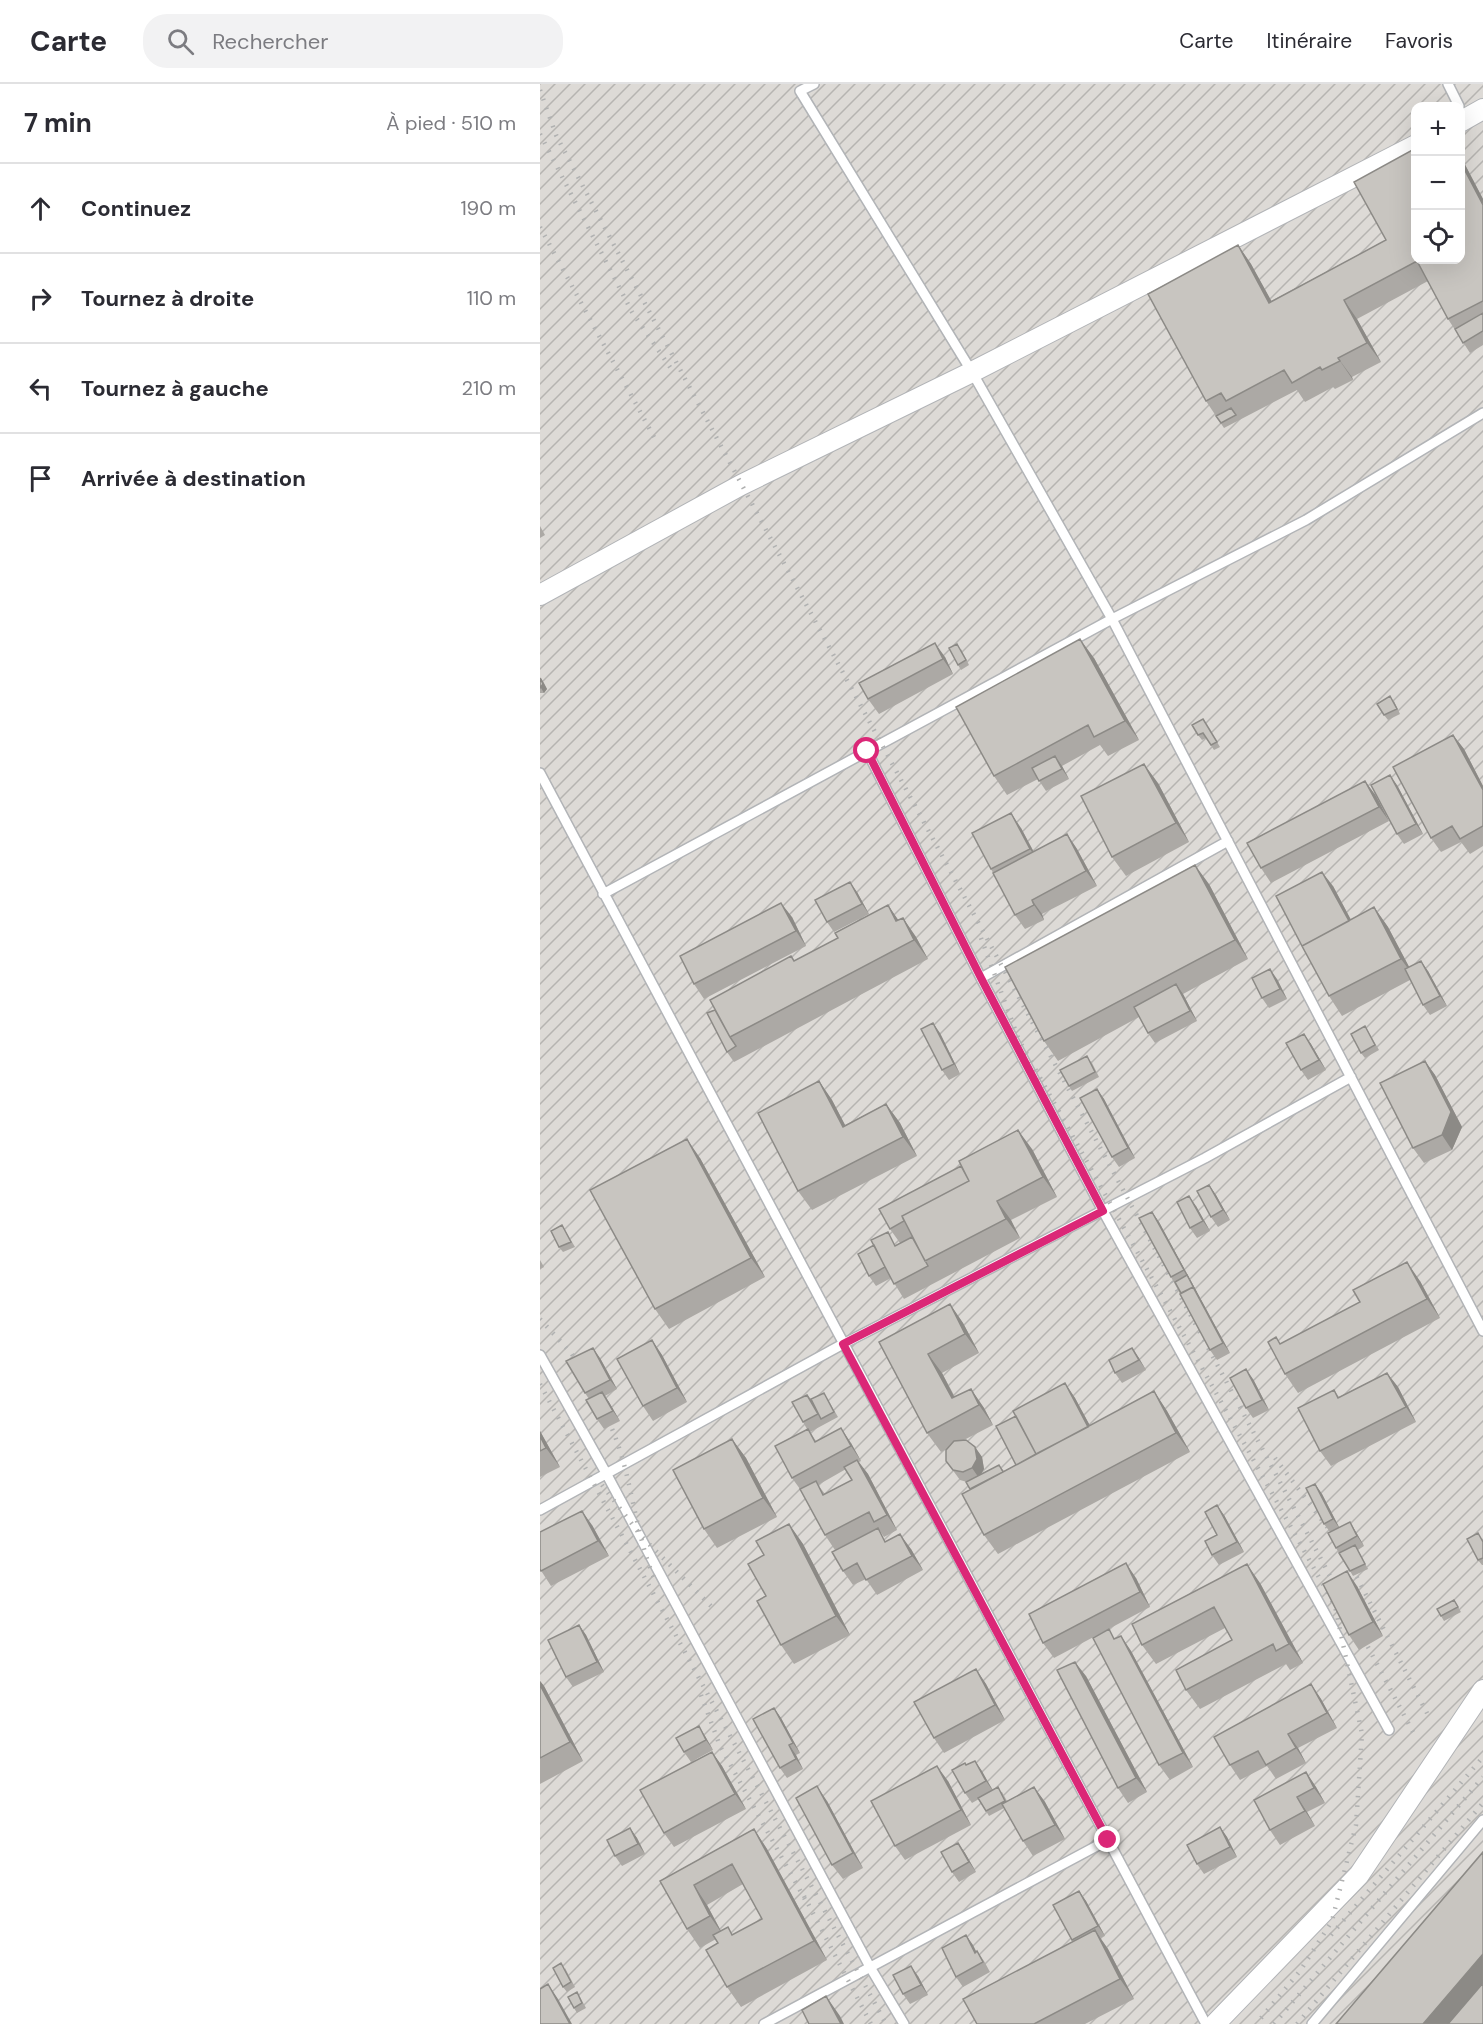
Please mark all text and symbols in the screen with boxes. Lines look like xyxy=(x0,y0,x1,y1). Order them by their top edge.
search box xyxy=(143,14,563,68)
text: Carte xyxy=(30,23,107,60)
icon: search xyxy=(164,25,197,58)
text: Rechercher xyxy=(212,27,328,56)
text: Carte xyxy=(1179,27,1233,55)
text: Itinéraire xyxy=(1266,27,1352,55)
text: Favoris xyxy=(1385,27,1453,55)
map controls xyxy=(1411,102,1465,264)
button: + xyxy=(1411,102,1465,156)
text: 7 min xyxy=(24,106,92,140)
text: À pied · 510 m xyxy=(386,110,516,136)
button: − xyxy=(1411,156,1465,210)
icon: ahead xyxy=(24,192,57,225)
text: Continuez xyxy=(81,194,191,223)
text: 190 m xyxy=(460,195,516,221)
button: locate xyxy=(1411,210,1465,264)
icon: right xyxy=(24,282,57,315)
text: Tournez à droite xyxy=(81,284,254,313)
text: 110 m xyxy=(467,285,516,311)
icon: left xyxy=(24,372,57,405)
text: Tournez à gauche xyxy=(81,374,269,403)
text: 210 m xyxy=(461,375,516,401)
icon: arrive xyxy=(24,462,57,495)
text: Arrivée à destination xyxy=(81,464,306,493)
route start xyxy=(853,737,879,763)
route end xyxy=(1094,1826,1120,1852)

